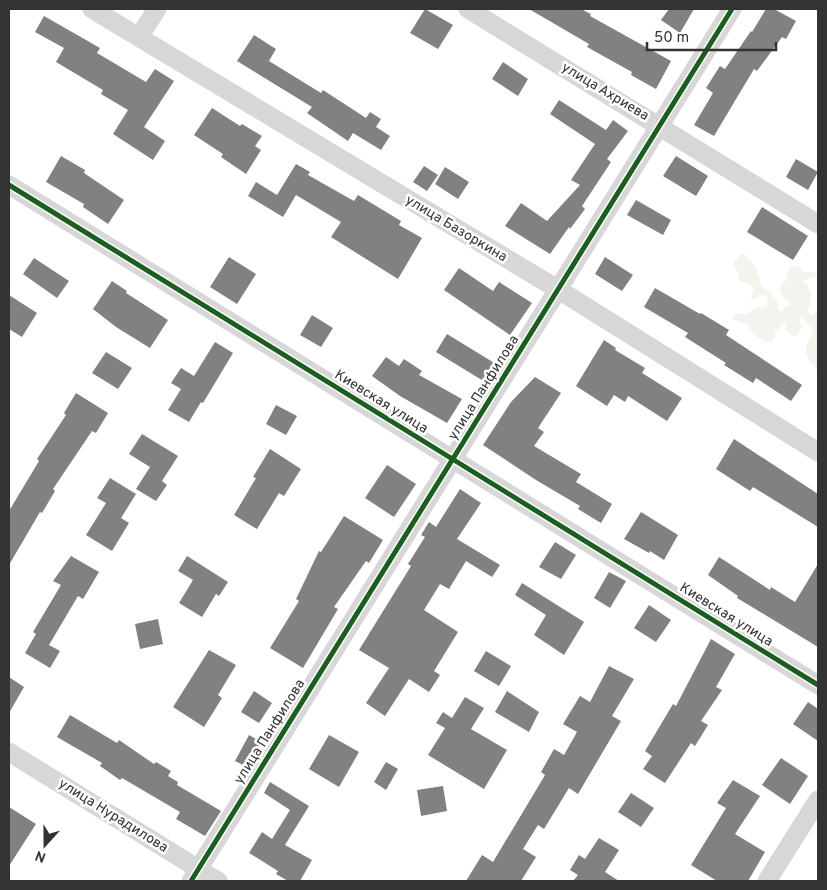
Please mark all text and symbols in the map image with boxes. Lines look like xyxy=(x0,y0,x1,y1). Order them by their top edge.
scale bar xyxy=(647,20,776,52)
text: 50 m xyxy=(654,29,689,48)
street label: улица Ахриева xyxy=(558,59,652,125)
street label: улица Базоркина xyxy=(402,192,510,266)
street label: улица Панфилова xyxy=(445,332,523,444)
street label: Киевская улица xyxy=(331,366,431,438)
street label: Киевская улица xyxy=(676,579,776,651)
street label: улица Панфилова xyxy=(231,676,309,788)
street label: улица Нурадилова xyxy=(55,775,171,857)
north arrow xyxy=(20,820,70,870)
text: N xyxy=(33,846,49,865)

